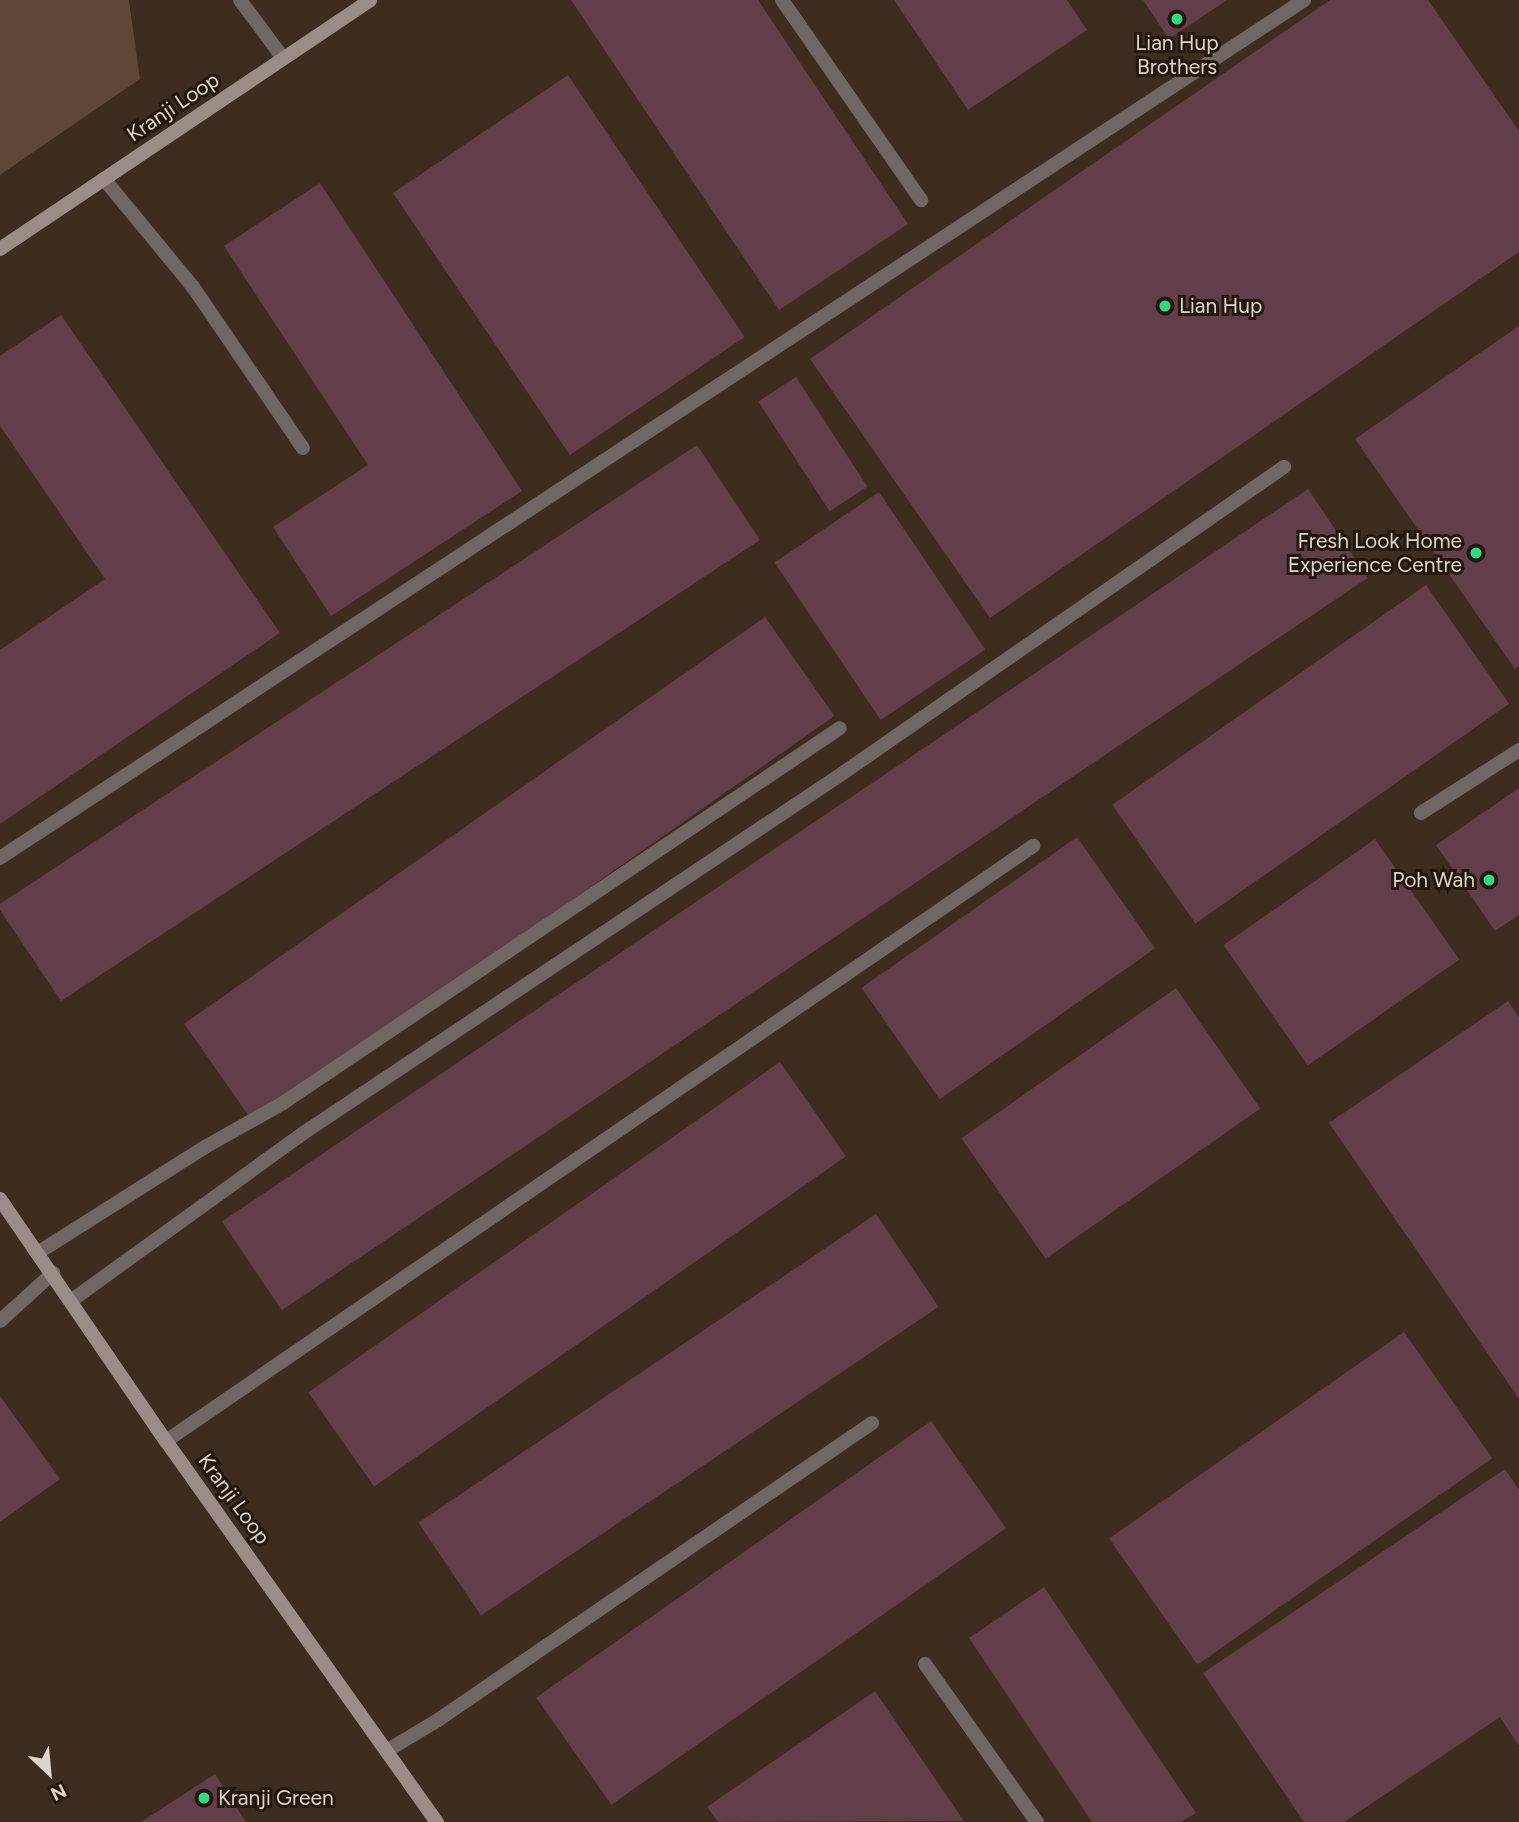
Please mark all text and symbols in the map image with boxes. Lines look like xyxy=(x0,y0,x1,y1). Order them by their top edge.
marker: Lian Hup Brothers xyxy=(1169,11,1185,27)
place label: Lian Hup Brothers xyxy=(1135,30,1219,80)
street label: Kranji Loop xyxy=(122,67,224,147)
place label: Lian Hup xyxy=(1179,293,1262,319)
marker: Lian Hup xyxy=(1157,298,1173,314)
place label: Fresh Look Home Experience Centre xyxy=(1288,528,1462,578)
marker: Fresh Look Home Experience Centre xyxy=(1468,545,1484,561)
place label: Poh Wah xyxy=(1392,867,1475,893)
marker: Poh Wah xyxy=(1481,872,1497,888)
street label: Kranji Loop xyxy=(193,1449,275,1549)
north arrow xyxy=(14,1738,84,1808)
text: N xyxy=(47,1779,70,1806)
place label: Kranji Green xyxy=(218,1785,334,1811)
marker: Kranji Green xyxy=(196,1790,212,1806)

